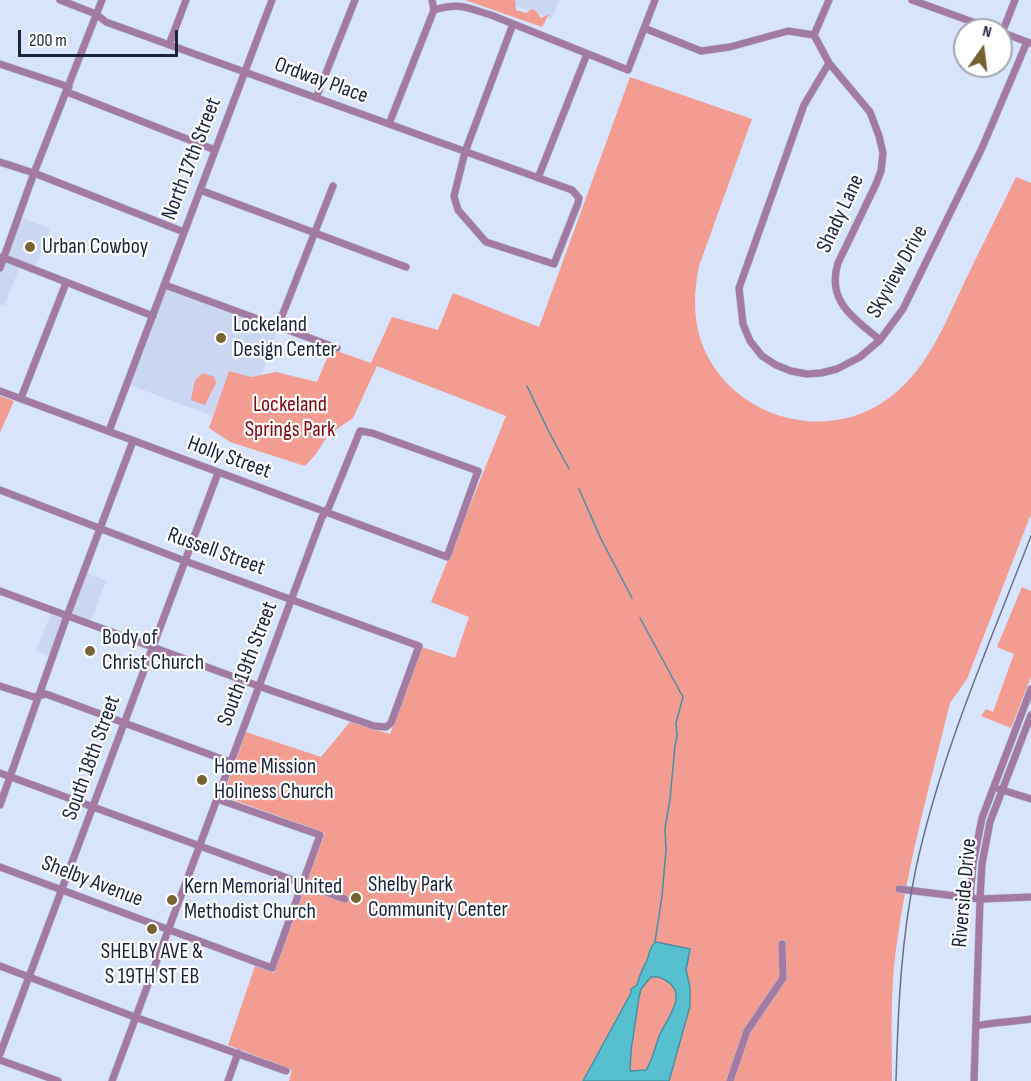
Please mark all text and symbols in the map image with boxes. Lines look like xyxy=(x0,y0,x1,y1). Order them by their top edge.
scale bar xyxy=(21,18,182,56)
north arrow xyxy=(953,18,1013,78)
text: N xyxy=(981,22,993,42)
text: 200 m xyxy=(29,30,67,51)
street label: Ordway Place xyxy=(271,52,371,110)
street label: North 17th Street xyxy=(157,94,227,224)
street label: Shady Lane xyxy=(811,171,871,257)
street label: Skyview Drive xyxy=(862,221,934,323)
place label: Urban Cowboy xyxy=(42,234,148,260)
marker: Urban Cowboy xyxy=(23,240,37,254)
place label: Lockeland Design Center xyxy=(233,312,337,364)
marker: Lockeland Design Center xyxy=(214,331,228,345)
park label: Lockeland Springs Park xyxy=(245,392,335,444)
street label: Holly Street xyxy=(184,431,274,485)
street label: Russell Street xyxy=(164,522,268,582)
street label: South 19th Street xyxy=(212,598,284,730)
place label: Body of Christ Church xyxy=(102,625,204,676)
marker: Body of Christ Church xyxy=(83,644,97,658)
street label: South 18th Street xyxy=(57,692,127,824)
place label: Home Mission Holiness Church xyxy=(214,754,334,806)
marker: Home Mission Holiness Church xyxy=(195,773,209,787)
street label: Riverside Drive xyxy=(947,837,983,949)
street label: Shelby Avenue xyxy=(38,851,146,913)
place label: Shelby Park Community Center xyxy=(368,872,508,924)
place label: Kern Memorial United Methodist Church xyxy=(184,874,342,926)
marker: Shelby Park Community Center xyxy=(349,891,363,905)
marker: Kern Memorial United Methodist Church xyxy=(165,893,179,907)
marker: SHELBY AVE & S 19TH ST EB xyxy=(145,922,159,936)
place label: SHELBY AVE & S 19TH ST EB xyxy=(101,939,203,990)

